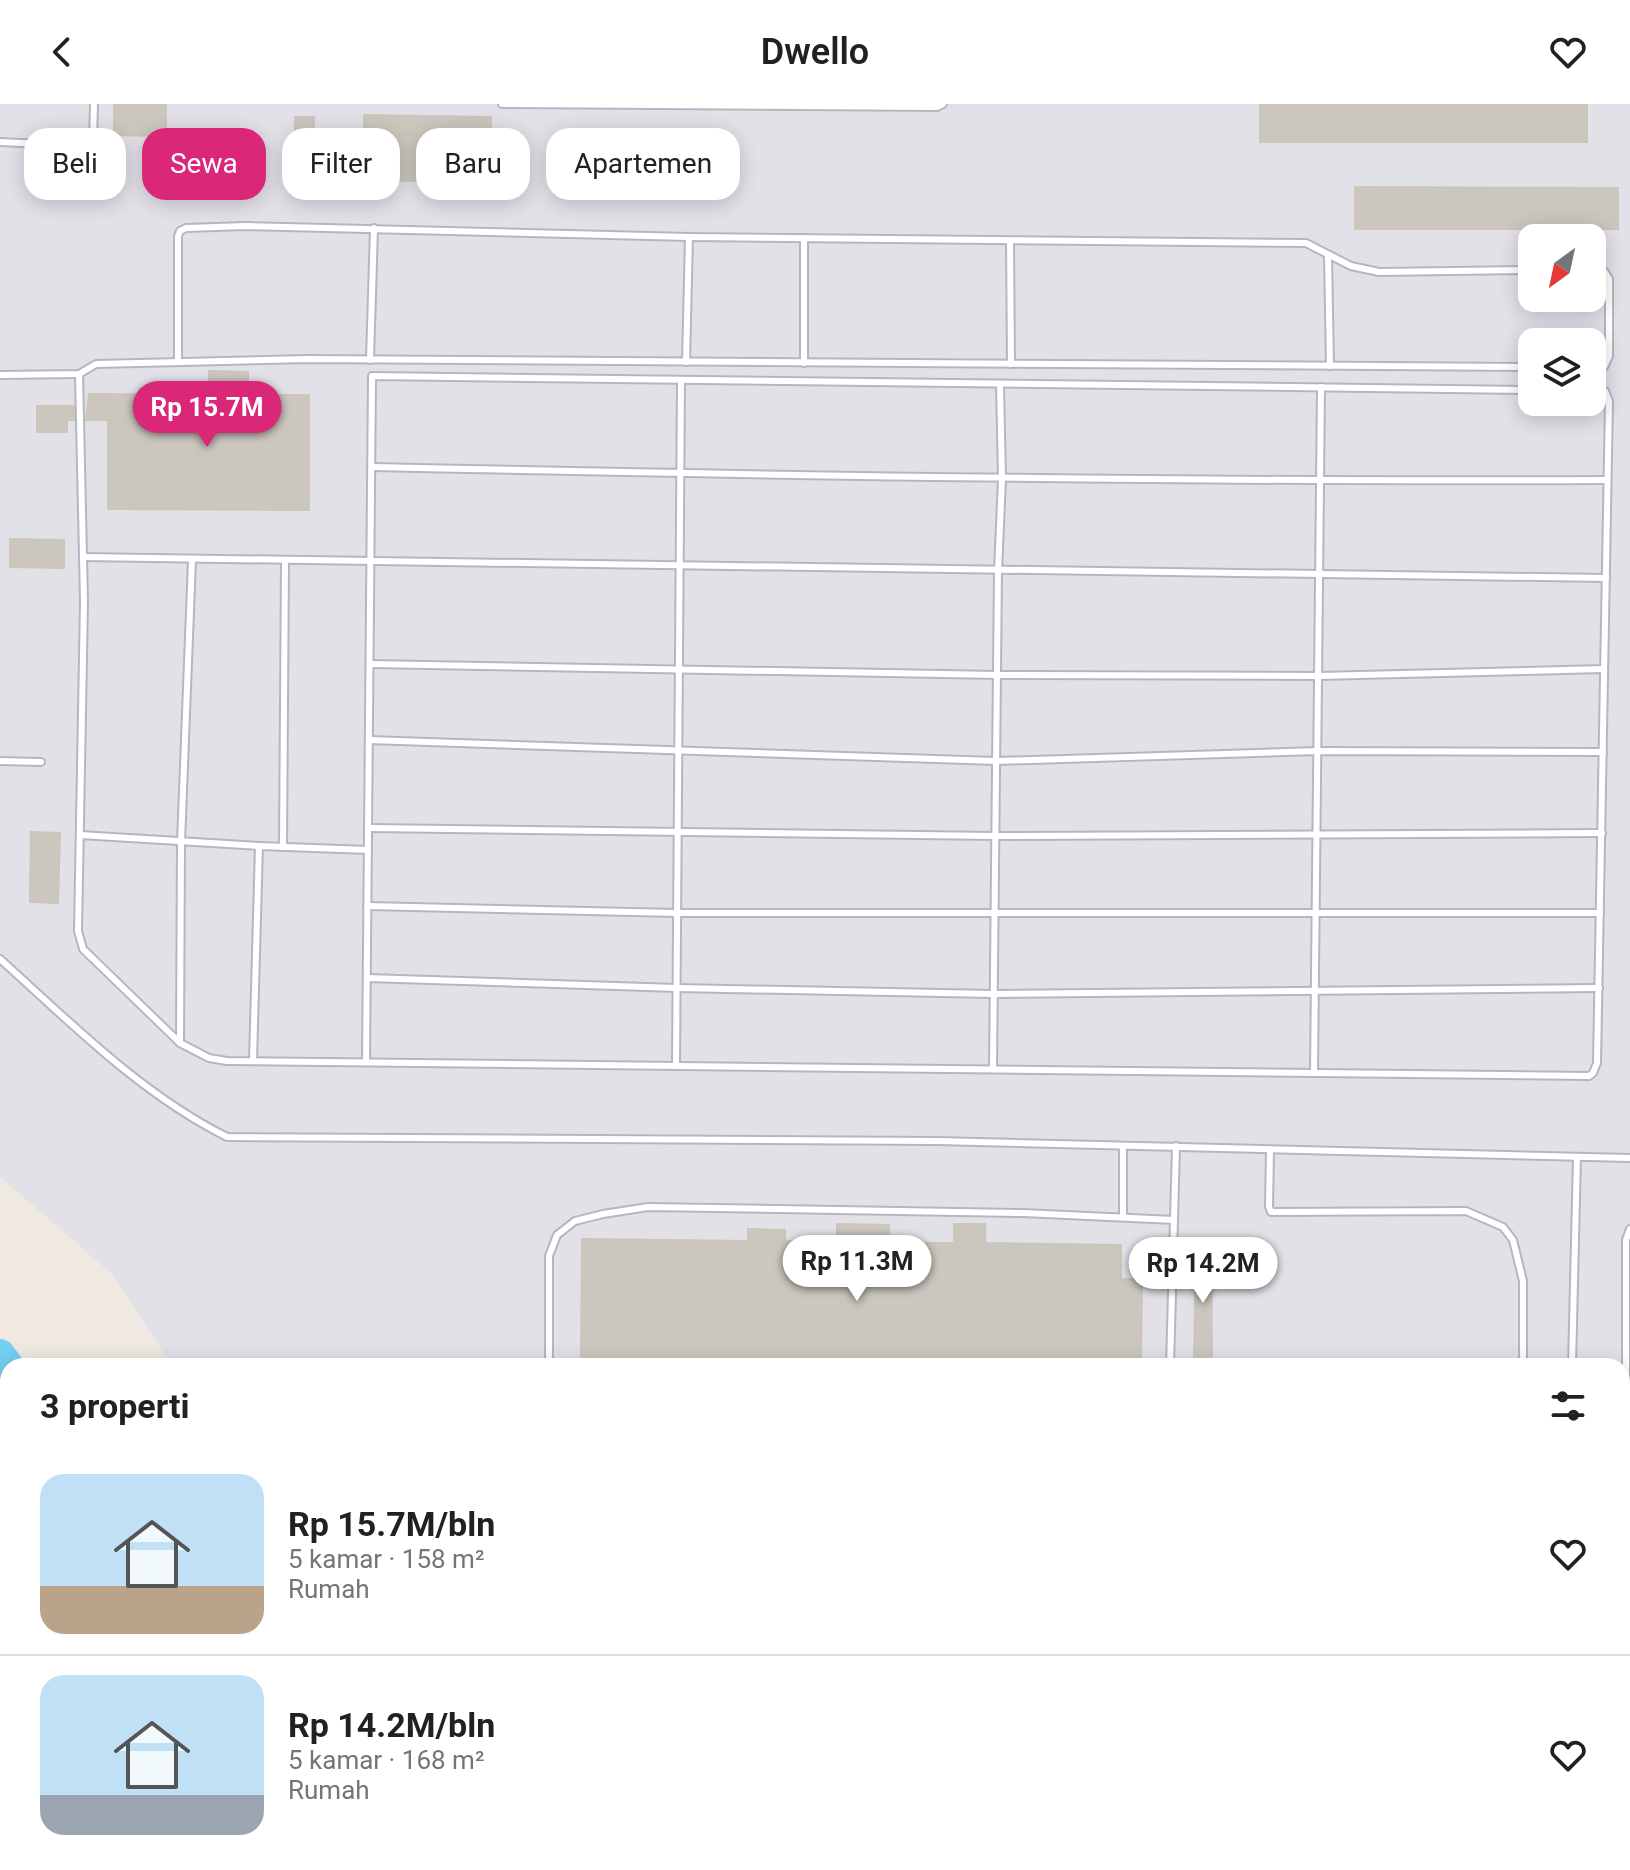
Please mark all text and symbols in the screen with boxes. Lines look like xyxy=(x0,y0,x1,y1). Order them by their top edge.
icon: back xyxy=(40,30,84,74)
icon: heart xyxy=(1546,30,1590,74)
text: Dwello xyxy=(761,31,869,73)
chip: Beli xyxy=(24,128,126,200)
chip: Sewa xyxy=(142,128,266,200)
chip: Filter xyxy=(282,128,400,200)
chip: Baru xyxy=(416,128,530,200)
chip: Apartemen xyxy=(546,128,740,200)
north arrow xyxy=(1518,224,1606,312)
map controls xyxy=(1518,224,1606,416)
button: layers xyxy=(1518,328,1606,416)
pin: Rp 15.7M xyxy=(124,381,290,449)
text: Rp 15.7M xyxy=(151,392,263,422)
pin: Rp 11.3M xyxy=(774,1235,940,1303)
pin: Rp 14.2M xyxy=(1120,1237,1286,1305)
text: Rp 11.3M xyxy=(801,1246,913,1276)
text: Rp 14.2M xyxy=(1147,1248,1259,1278)
icon: filters xyxy=(1546,1384,1590,1428)
text: 3 properti xyxy=(40,1386,189,1426)
text: Rp 15.7M/bln xyxy=(288,1504,495,1544)
icon: home xyxy=(104,1506,200,1602)
icon: heart xyxy=(1546,1532,1590,1576)
text: 5 kamar · 158 m² xyxy=(288,1544,484,1574)
text: Rumah xyxy=(288,1574,370,1604)
text: Rp 14.2M/bln xyxy=(288,1705,495,1745)
icon: home xyxy=(104,1707,200,1803)
icon: heart xyxy=(1546,1733,1590,1777)
text: 5 kamar · 168 m² xyxy=(288,1745,484,1775)
text: Rumah xyxy=(288,1775,370,1805)

